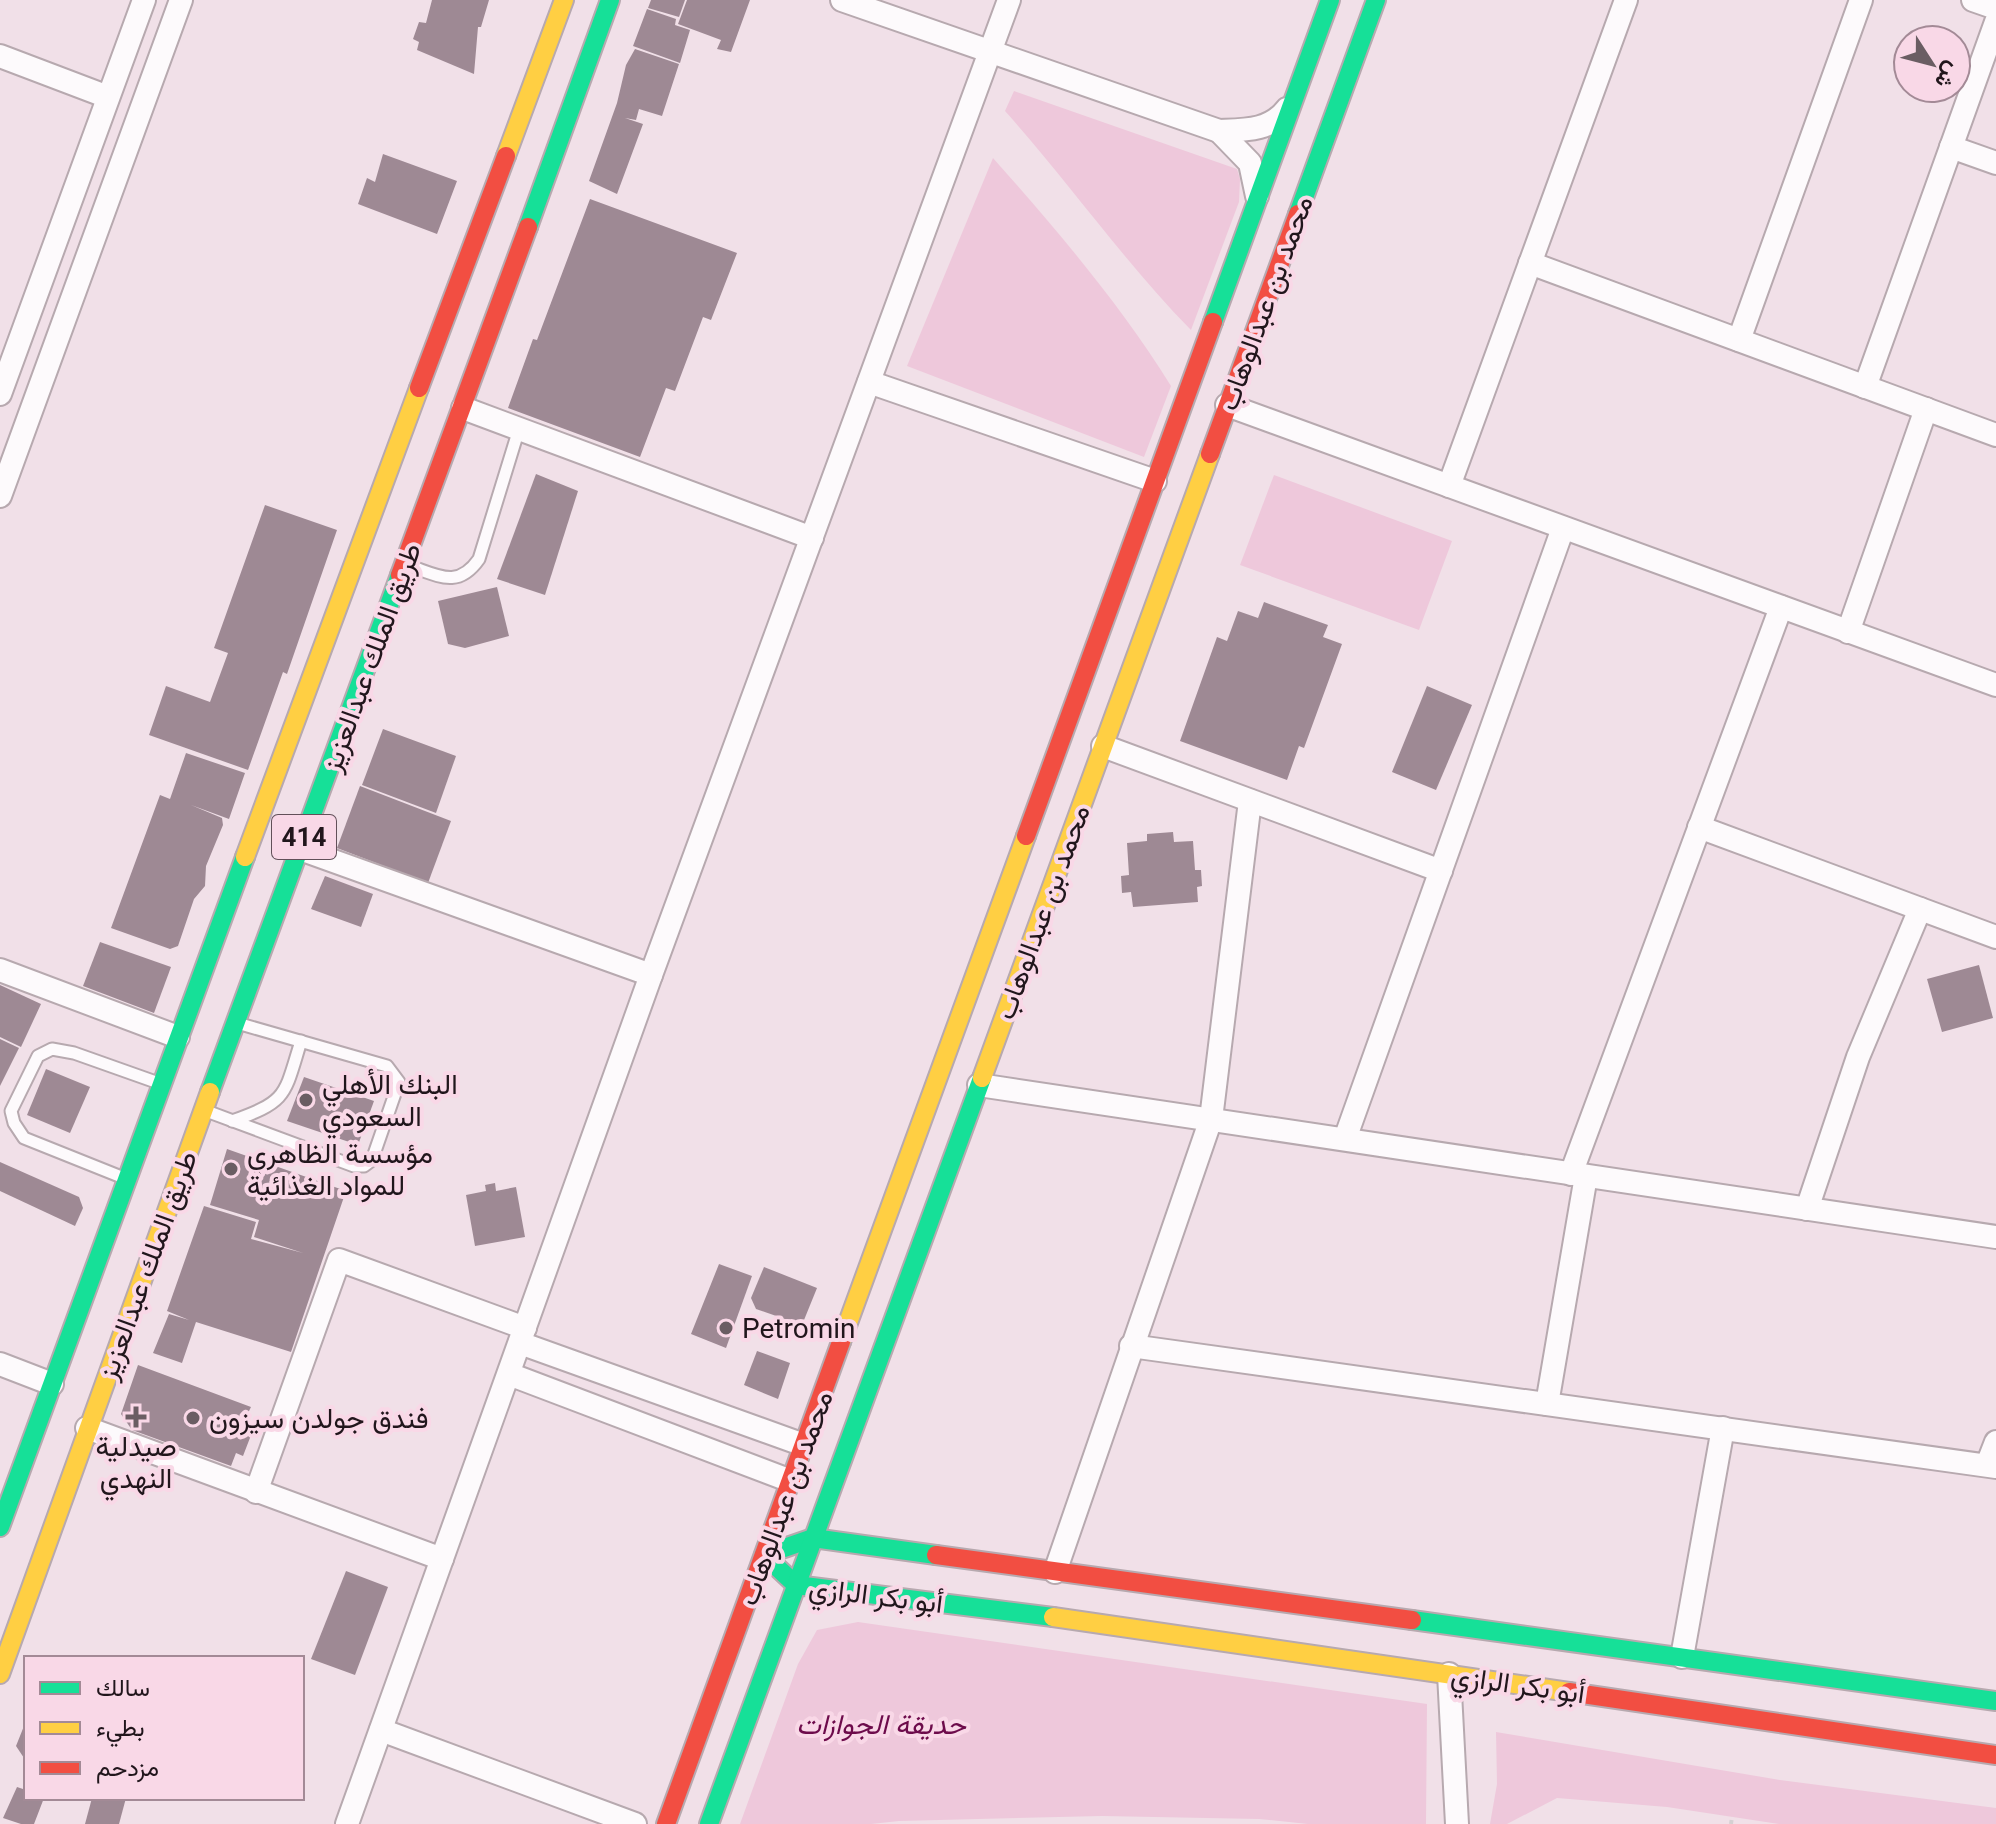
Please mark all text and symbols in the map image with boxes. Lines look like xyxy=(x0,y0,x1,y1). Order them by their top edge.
north arrow xyxy=(1892,24,1972,104)
text: ش xyxy=(1924,53,1968,95)
street label: محمد بن عبدالوهاب xyxy=(1209,190,1327,418)
street label: طريق الملك عبدالعزيز xyxy=(312,538,436,779)
street label: محمد بن عبدالوهاب xyxy=(986,799,1104,1027)
road number: 414 xyxy=(272,815,336,859)
place label: البنك الأهلي السعودي xyxy=(322,1065,458,1141)
marker: البنك الأهلي السعودي xyxy=(297,1091,315,1109)
place label: مؤسسة الظاهري للمواد الغذائية xyxy=(247,1134,433,1210)
street label: طريق الملك عبدالعزيز xyxy=(88,1146,212,1387)
marker: مؤسسة الظاهري للمواد الغذائية xyxy=(222,1160,240,1178)
place label: Petromin xyxy=(742,1309,856,1353)
marker: Petromin xyxy=(717,1319,735,1337)
street label: محمد بن عبدالوهاب xyxy=(729,1385,847,1613)
place label: فندق جولدن سيزون xyxy=(209,1399,429,1443)
marker: صيدلية النهدي xyxy=(127,1408,145,1426)
marker: فندق جولدن سيزون xyxy=(184,1409,202,1427)
place label: صيدلية النهدي xyxy=(95,1427,177,1503)
street label: أبو بكر الرازي xyxy=(806,1568,945,1628)
legend xyxy=(24,1656,304,1800)
street label: أبو بكر الرازي xyxy=(1448,1656,1587,1718)
text: سالك xyxy=(96,1671,150,1709)
park label: حديقة الجوازات xyxy=(796,1705,967,1749)
text: بطيء xyxy=(96,1711,145,1749)
text: مزدحم xyxy=(96,1751,159,1789)

